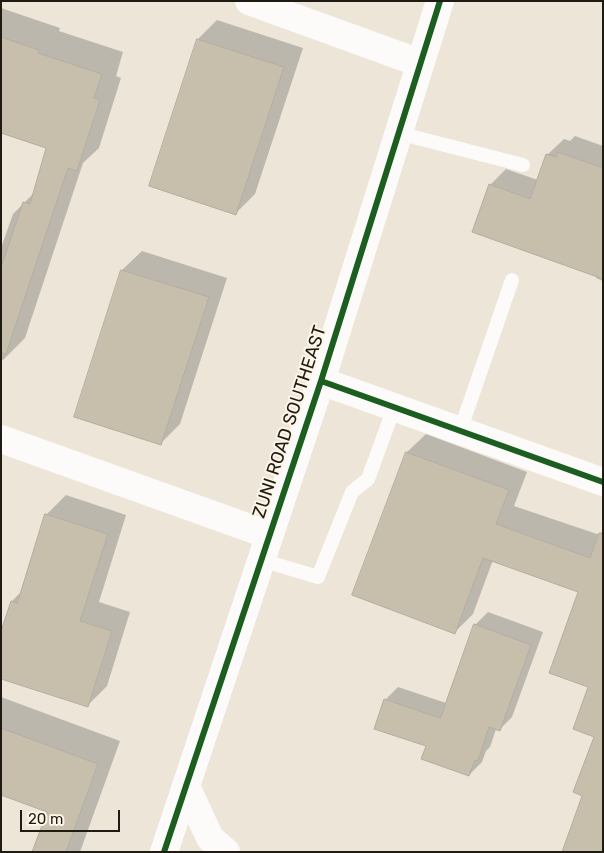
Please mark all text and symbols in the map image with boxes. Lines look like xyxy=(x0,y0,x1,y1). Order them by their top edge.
street label: ZUNI ROAD SOUTHEAST xyxy=(249,323,331,521)
scale bar xyxy=(22,800,122,832)
text: 20 m xyxy=(28,810,63,828)

